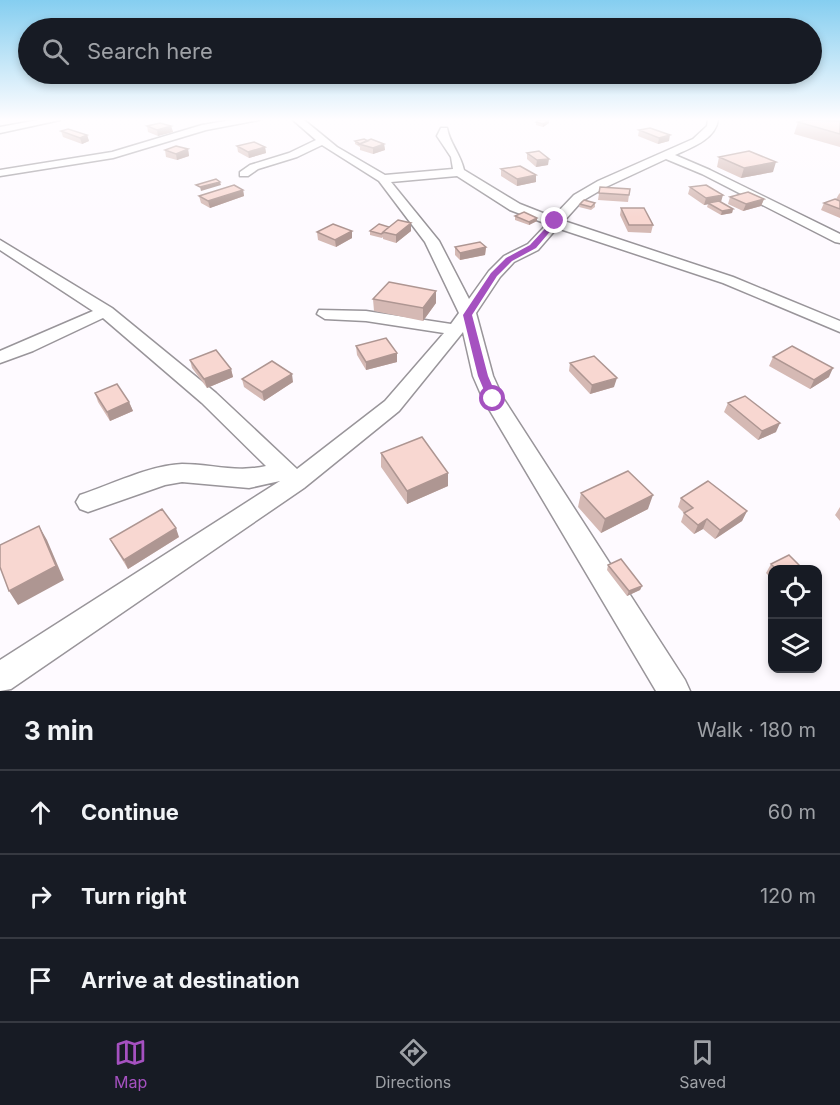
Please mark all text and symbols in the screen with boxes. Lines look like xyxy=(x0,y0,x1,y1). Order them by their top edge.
search box xyxy=(18,18,822,84)
icon: search xyxy=(39,35,72,68)
text: Search here xyxy=(87,38,213,64)
route end xyxy=(541,207,567,233)
route start xyxy=(479,385,505,411)
map controls xyxy=(768,565,822,673)
button: locate xyxy=(768,565,822,619)
button: layers xyxy=(768,619,822,673)
text: 3 min xyxy=(24,715,94,746)
text: Walk · 180 m xyxy=(697,718,816,742)
icon: ahead xyxy=(24,796,57,829)
text: Continue xyxy=(81,799,179,825)
text: 60 m xyxy=(768,800,816,824)
icon: right xyxy=(24,880,57,913)
text: Turn right xyxy=(81,883,187,909)
text: 120 m xyxy=(760,884,816,908)
icon: arrive xyxy=(24,964,57,997)
text: Arrive at destination xyxy=(81,967,300,993)
tab: Map xyxy=(114,1036,147,1092)
tab: Directions xyxy=(375,1036,451,1092)
tab: Saved xyxy=(679,1036,726,1092)

